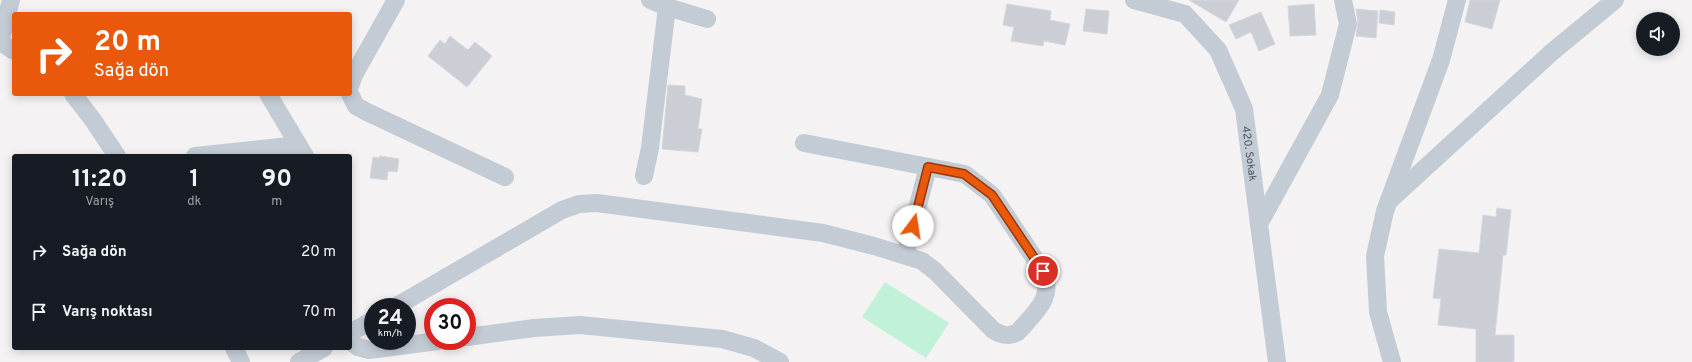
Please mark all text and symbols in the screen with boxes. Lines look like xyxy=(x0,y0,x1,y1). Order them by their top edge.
map controls xyxy=(1636,12,1680,56)
button: sound xyxy=(1636,12,1680,56)
text: 20 m xyxy=(94,25,161,61)
icon: right xyxy=(28,28,80,80)
text: Sağa dön xyxy=(94,60,169,83)
street label: 420. Sokak xyxy=(1238,125,1259,182)
text: 11:20 xyxy=(72,165,127,195)
text: 1 xyxy=(190,165,199,195)
text: 90 xyxy=(261,165,292,195)
text: Varış xyxy=(85,194,114,210)
text: dk xyxy=(187,194,202,210)
text: m xyxy=(271,194,282,210)
position arrow xyxy=(892,205,934,247)
icon: right xyxy=(28,241,50,263)
text: Sağa dön xyxy=(62,243,127,262)
text: 20 m xyxy=(301,243,336,262)
pin xyxy=(1026,254,1060,288)
icon: arrive xyxy=(1032,260,1054,282)
speed limit sign: 30 xyxy=(424,298,476,350)
icon: arrive xyxy=(28,301,50,323)
text: Varış noktası xyxy=(62,303,153,322)
text: 70 m xyxy=(303,303,336,322)
text: 24 xyxy=(377,306,403,332)
text: km/h xyxy=(378,327,402,340)

